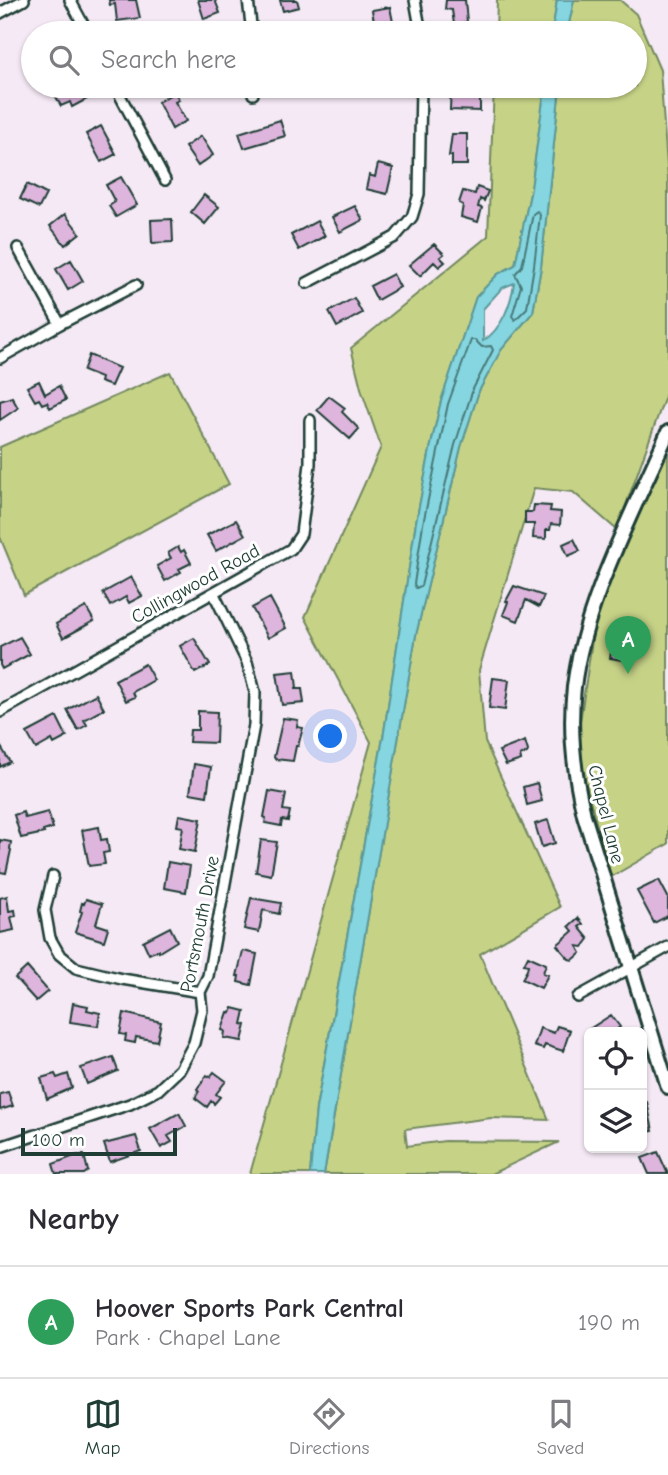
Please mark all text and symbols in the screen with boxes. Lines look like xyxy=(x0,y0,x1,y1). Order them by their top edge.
search box xyxy=(21,21,647,98)
icon: search xyxy=(45,41,83,79)
text: Search here xyxy=(101,45,236,75)
street label: Collingwood Road xyxy=(127,539,264,628)
pin: A xyxy=(605,616,651,674)
your location xyxy=(313,719,347,753)
street label: Chapel Lane xyxy=(583,763,629,866)
street label: Portsmouth Drive xyxy=(176,854,224,995)
map controls xyxy=(584,1027,647,1153)
button: locate xyxy=(584,1027,647,1090)
button: layers xyxy=(584,1090,647,1153)
scale bar xyxy=(21,1125,177,1157)
text: 100 m xyxy=(32,1129,85,1151)
text: Nearby xyxy=(28,1202,119,1237)
text: Hoover Sports Park Central xyxy=(95,1294,404,1324)
text: A xyxy=(45,1309,57,1336)
text: 190 m xyxy=(578,1309,640,1336)
text: Park · Chapel Lane xyxy=(95,1324,280,1351)
tab: Map xyxy=(84,1395,122,1459)
tab: Directions xyxy=(289,1395,369,1459)
tab: Saved xyxy=(537,1395,584,1459)

